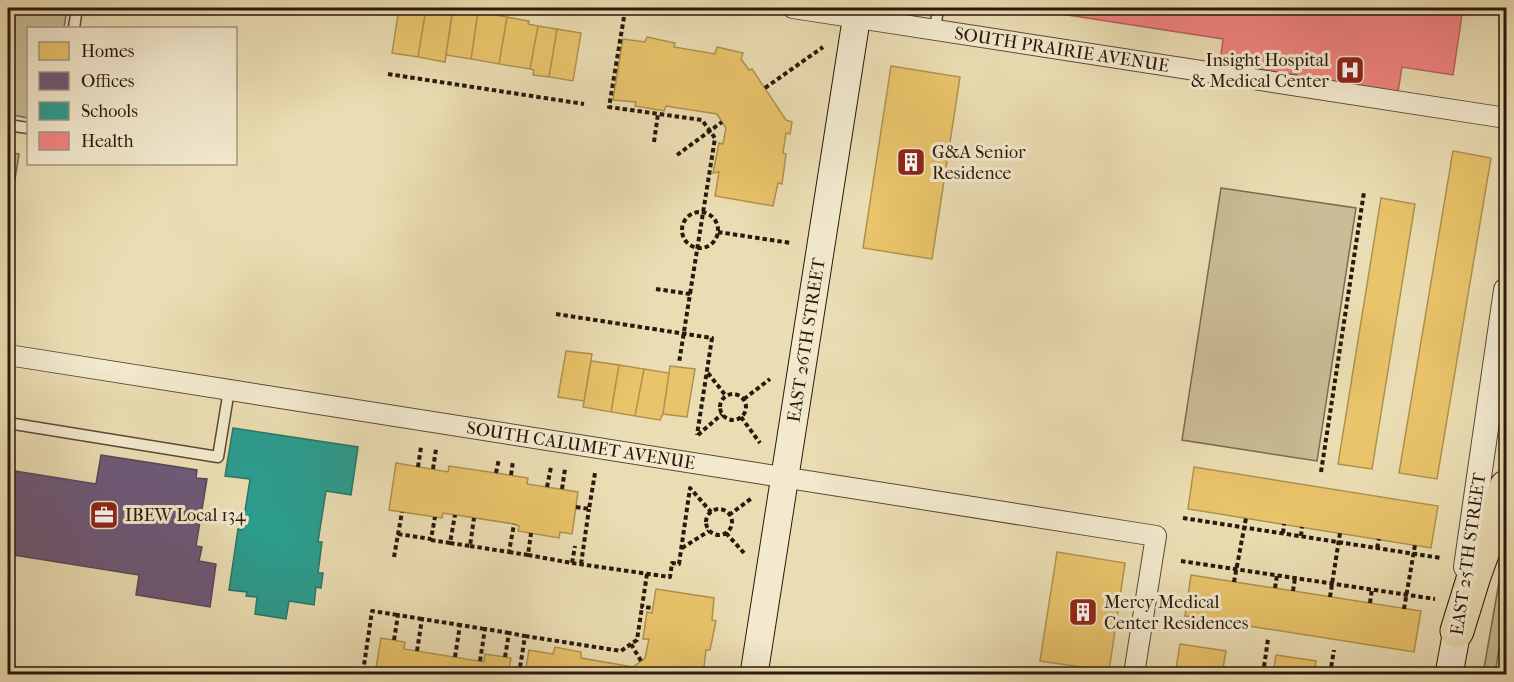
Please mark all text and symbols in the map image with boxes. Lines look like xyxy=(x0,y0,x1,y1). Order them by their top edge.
street label: SOUTH PRAIRIE AVENUE xyxy=(953,23,1171,77)
legend xyxy=(27,27,237,165)
text: Homes xyxy=(81,41,135,62)
place label: Insight Hospital & Medical Center xyxy=(1191,50,1329,92)
hospital icon: Insight Hospital & Medical Center xyxy=(1334,54,1366,86)
text: Offices xyxy=(81,71,135,92)
text: Schools xyxy=(81,101,138,122)
text: Health xyxy=(81,131,134,152)
place label: G&A Senior Residence xyxy=(932,142,1026,184)
building icon: G&A Senior Residence xyxy=(895,146,927,178)
street label: EAST 26TH STREET xyxy=(783,256,830,424)
street label: SOUTH CALUMET AVENUE xyxy=(465,417,697,474)
street label: EAST 25TH STREET xyxy=(1447,471,1490,637)
office icon: IBEW Local 134 xyxy=(88,499,120,531)
place label: IBEW Local 134 xyxy=(125,505,246,526)
place label: Mercy Medical Center Residences xyxy=(1104,592,1249,634)
building icon: Mercy Medical Center Residences xyxy=(1067,596,1099,628)

